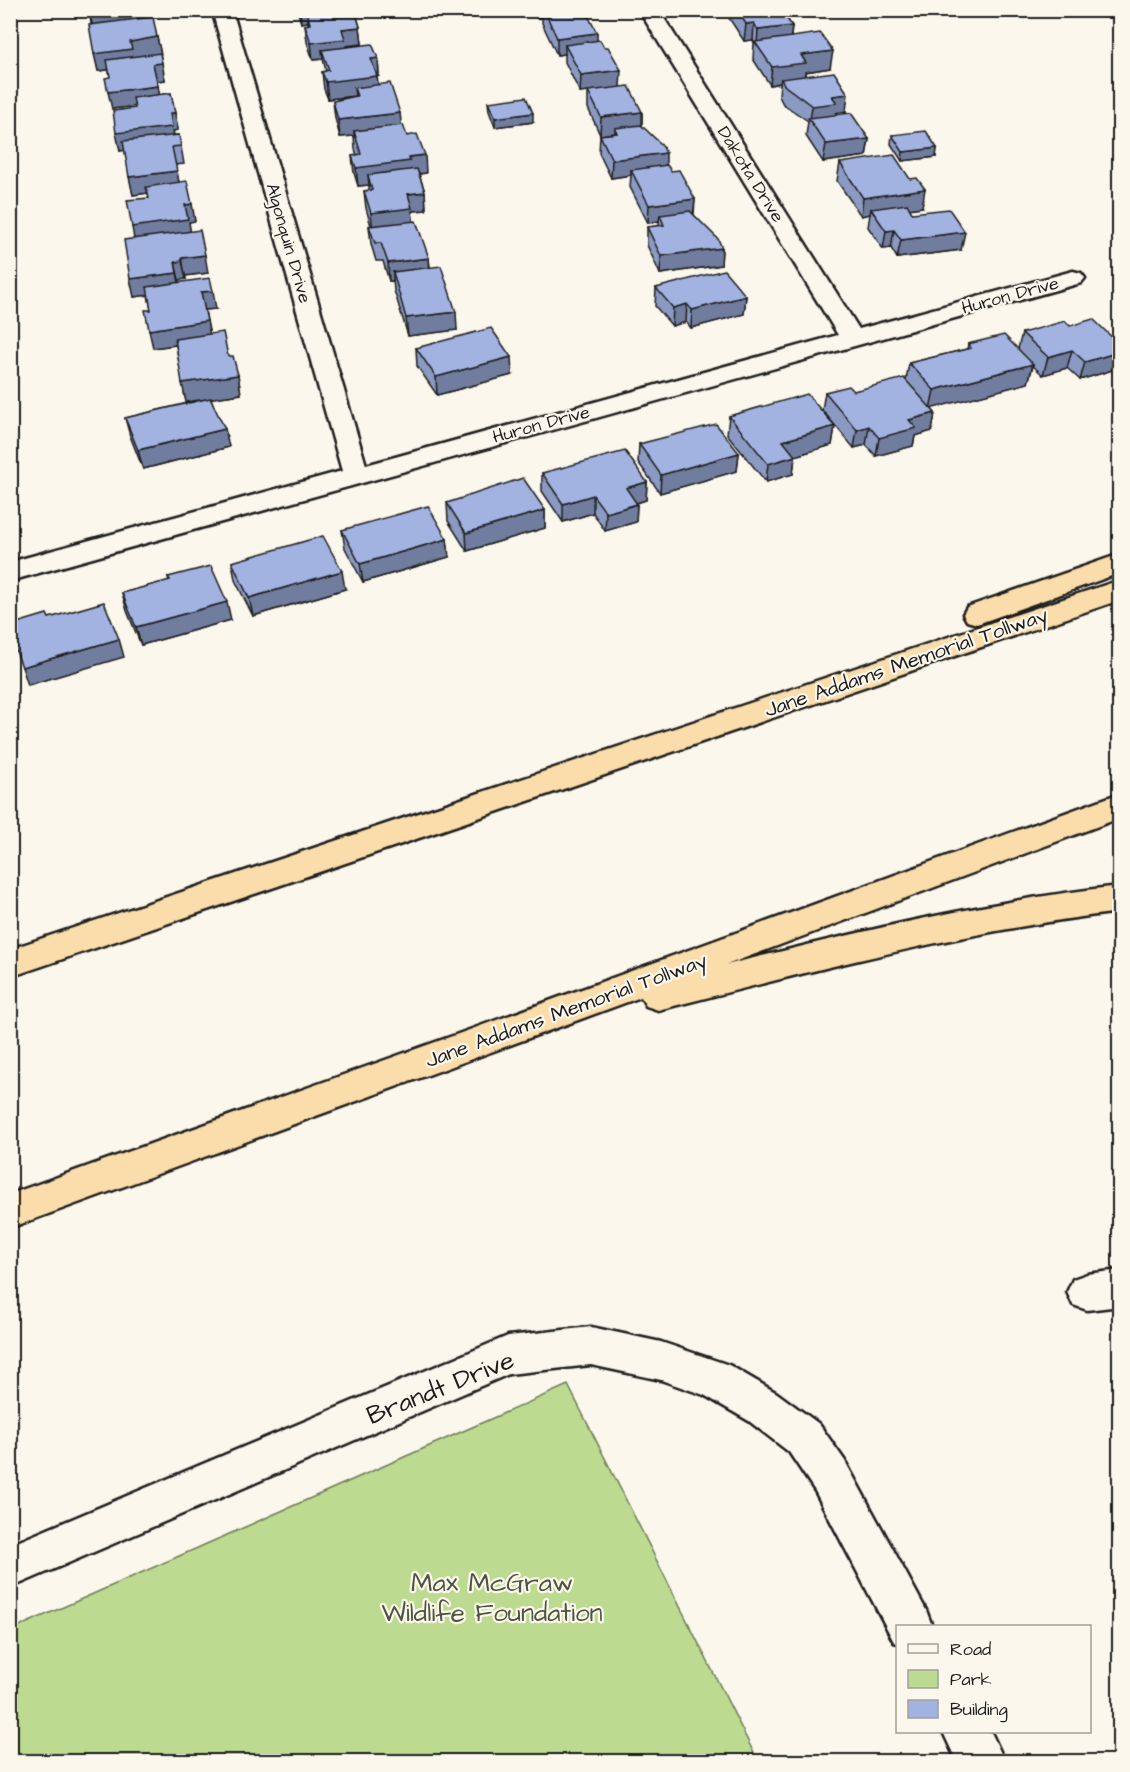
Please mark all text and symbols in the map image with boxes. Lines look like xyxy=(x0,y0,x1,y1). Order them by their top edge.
street label: Dakota Drive xyxy=(711,121,790,227)
street label: Algonquin Drive xyxy=(259,180,318,306)
street label: Huron Drive xyxy=(959,270,1062,320)
street label: Huron Drive xyxy=(490,399,593,449)
street label: Jane Addams Memorial Tollway xyxy=(761,600,1053,727)
street label: Jane Addams Memorial Tollway xyxy=(421,946,712,1077)
street label: Brandt Drive xyxy=(361,1342,519,1434)
park label: Max McGraw Wildlife Foundation xyxy=(381,1565,603,1631)
legend xyxy=(896,1625,1091,1733)
text: Road xyxy=(950,1637,991,1662)
text: Park xyxy=(950,1667,992,1692)
text: Building xyxy=(950,1697,1008,1723)

